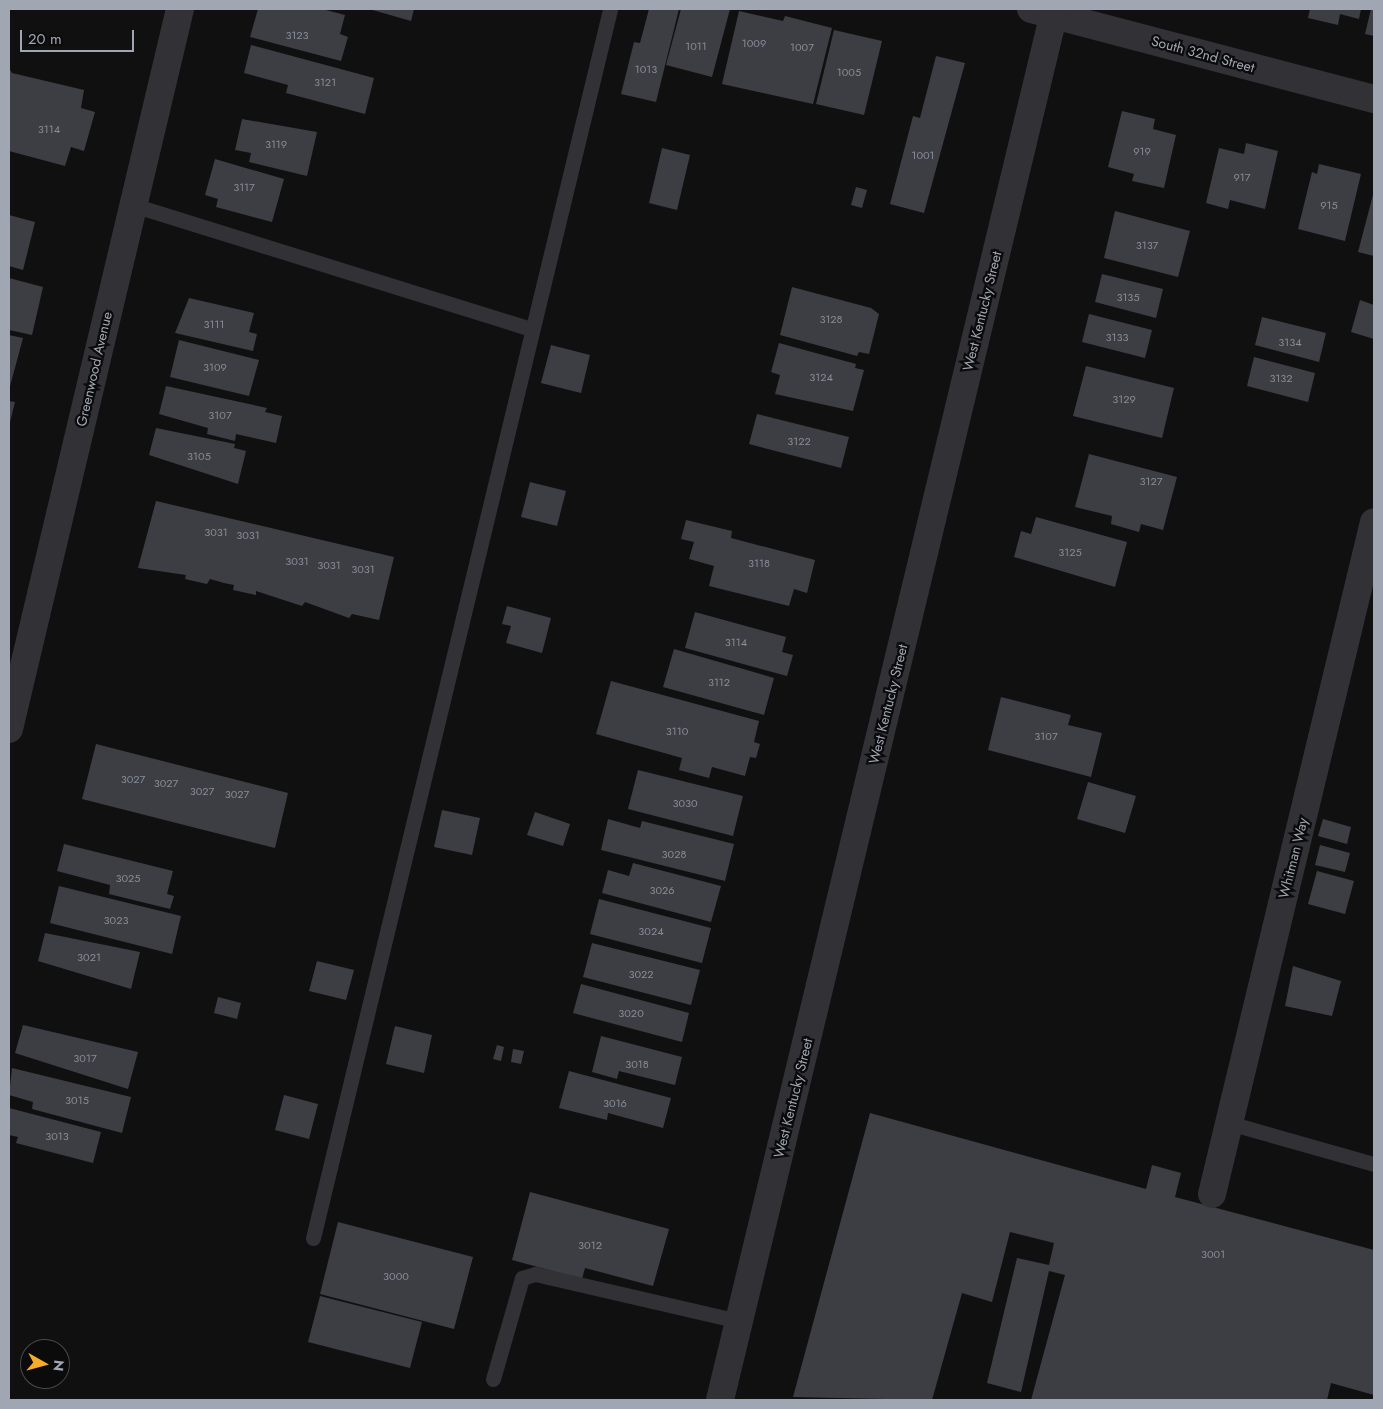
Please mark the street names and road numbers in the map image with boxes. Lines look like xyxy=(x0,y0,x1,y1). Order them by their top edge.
street label: South 32nd Street xyxy=(1150,32,1256,76)
street label: West Kentucky Street xyxy=(959,249,1005,373)
street label: Greenwood Avenue xyxy=(73,310,115,428)
street label: West Kentucky Street xyxy=(865,642,911,766)
street label: Whitman Way xyxy=(1275,816,1311,900)
street label: West Kentucky Street xyxy=(770,1036,816,1160)

